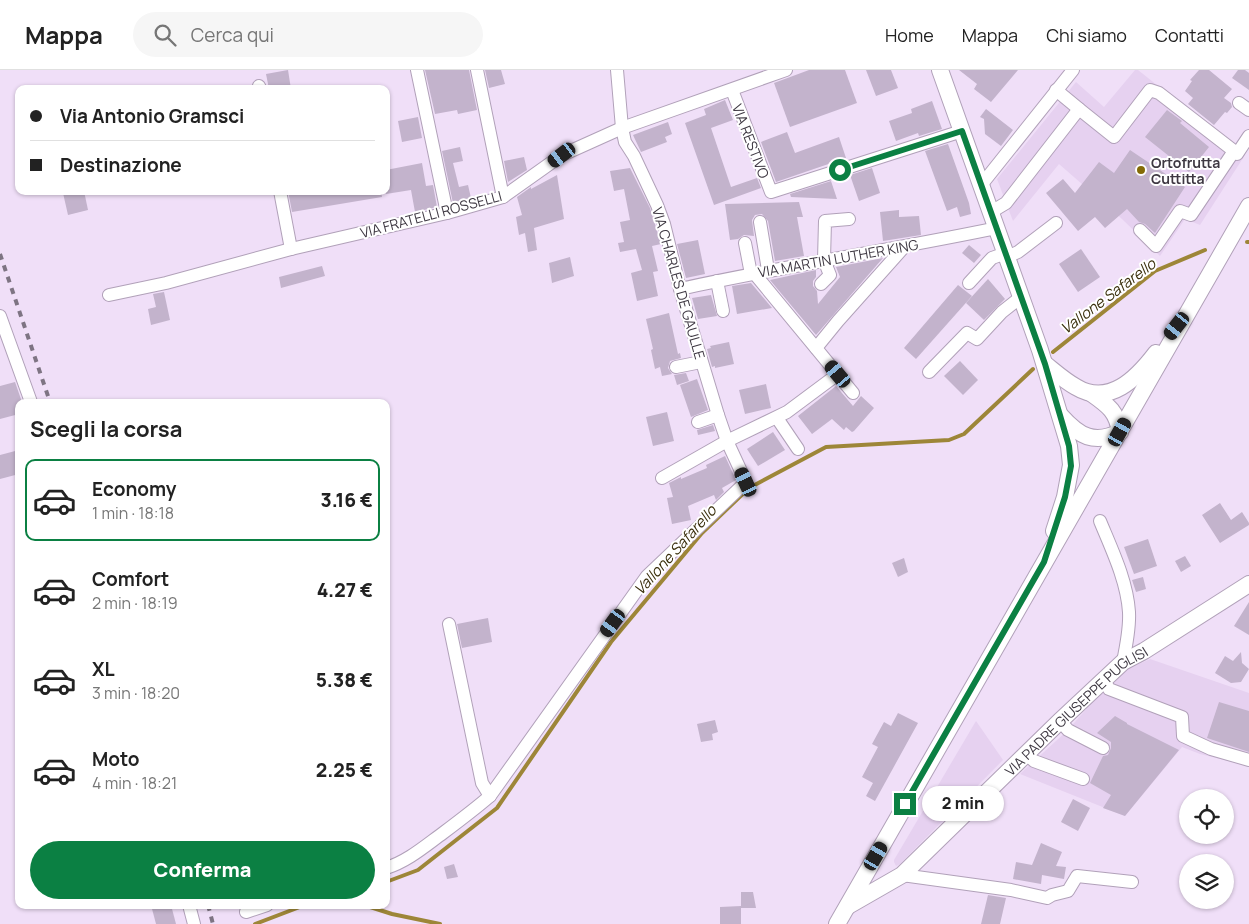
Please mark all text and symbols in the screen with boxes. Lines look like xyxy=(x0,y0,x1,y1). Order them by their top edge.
search box xyxy=(133,12,483,57)
text: Mappa xyxy=(25,18,103,51)
icon: search xyxy=(151,21,179,49)
text: Cerca qui xyxy=(191,22,274,48)
text: Home xyxy=(885,23,934,47)
text: Mappa xyxy=(962,23,1018,47)
text: Chi siamo xyxy=(1046,23,1127,47)
text: Contatti xyxy=(1155,23,1224,47)
street label: VIA RESTIVO xyxy=(728,101,774,181)
text: Via Antonio Gramsci xyxy=(60,103,244,129)
car xyxy=(545,140,578,170)
text: Destinazione xyxy=(60,152,182,178)
place label: Ortofrutta Cuttitta xyxy=(1151,153,1220,188)
route start xyxy=(829,159,851,181)
marker: Ortofrutta Cuttitta xyxy=(1135,164,1147,176)
street label: VIA FRATELLI ROSSELLI xyxy=(358,186,504,242)
street label: VIA CHARLES DE GAULLE xyxy=(648,205,710,361)
street label: VIA MARTIN LUTHER KING xyxy=(756,235,920,281)
water label: Vallone Safarello xyxy=(1056,253,1161,339)
car xyxy=(1161,310,1192,342)
car xyxy=(822,358,853,390)
text: Scegli la corsa xyxy=(30,414,182,444)
car xyxy=(1106,415,1133,449)
car xyxy=(732,465,759,499)
text: Economy xyxy=(92,476,176,502)
icon: car xyxy=(32,478,77,523)
text: 3.16 € xyxy=(321,487,373,513)
water label: Vallone Safarello xyxy=(629,500,722,599)
text: 1 min · 18:18 xyxy=(92,502,174,524)
text: Comfort xyxy=(92,566,169,592)
icon: car xyxy=(32,568,77,613)
text: 4.27 € xyxy=(317,577,373,603)
text: 2 min · 18:19 xyxy=(92,592,178,614)
car xyxy=(598,606,627,640)
street label: VIA PADRE GIUSEPPE PUGLISI xyxy=(1000,642,1151,780)
text: XL xyxy=(92,656,115,682)
icon: car xyxy=(32,658,77,703)
text: 5.38 € xyxy=(316,667,373,693)
text: 3 min · 18:20 xyxy=(92,682,180,704)
text: Moto xyxy=(92,746,139,772)
icon: car xyxy=(32,748,77,793)
text: 2.25 € xyxy=(316,757,373,783)
text: 4 min · 18:21 xyxy=(92,772,177,794)
callout: 2 min xyxy=(922,786,1005,822)
map controls xyxy=(1179,789,1234,909)
button: locate xyxy=(1179,789,1234,844)
text: 2 min xyxy=(942,792,984,814)
route end xyxy=(894,793,916,815)
car xyxy=(862,839,889,873)
button: Conferma xyxy=(30,841,375,899)
button: layers xyxy=(1179,854,1234,909)

